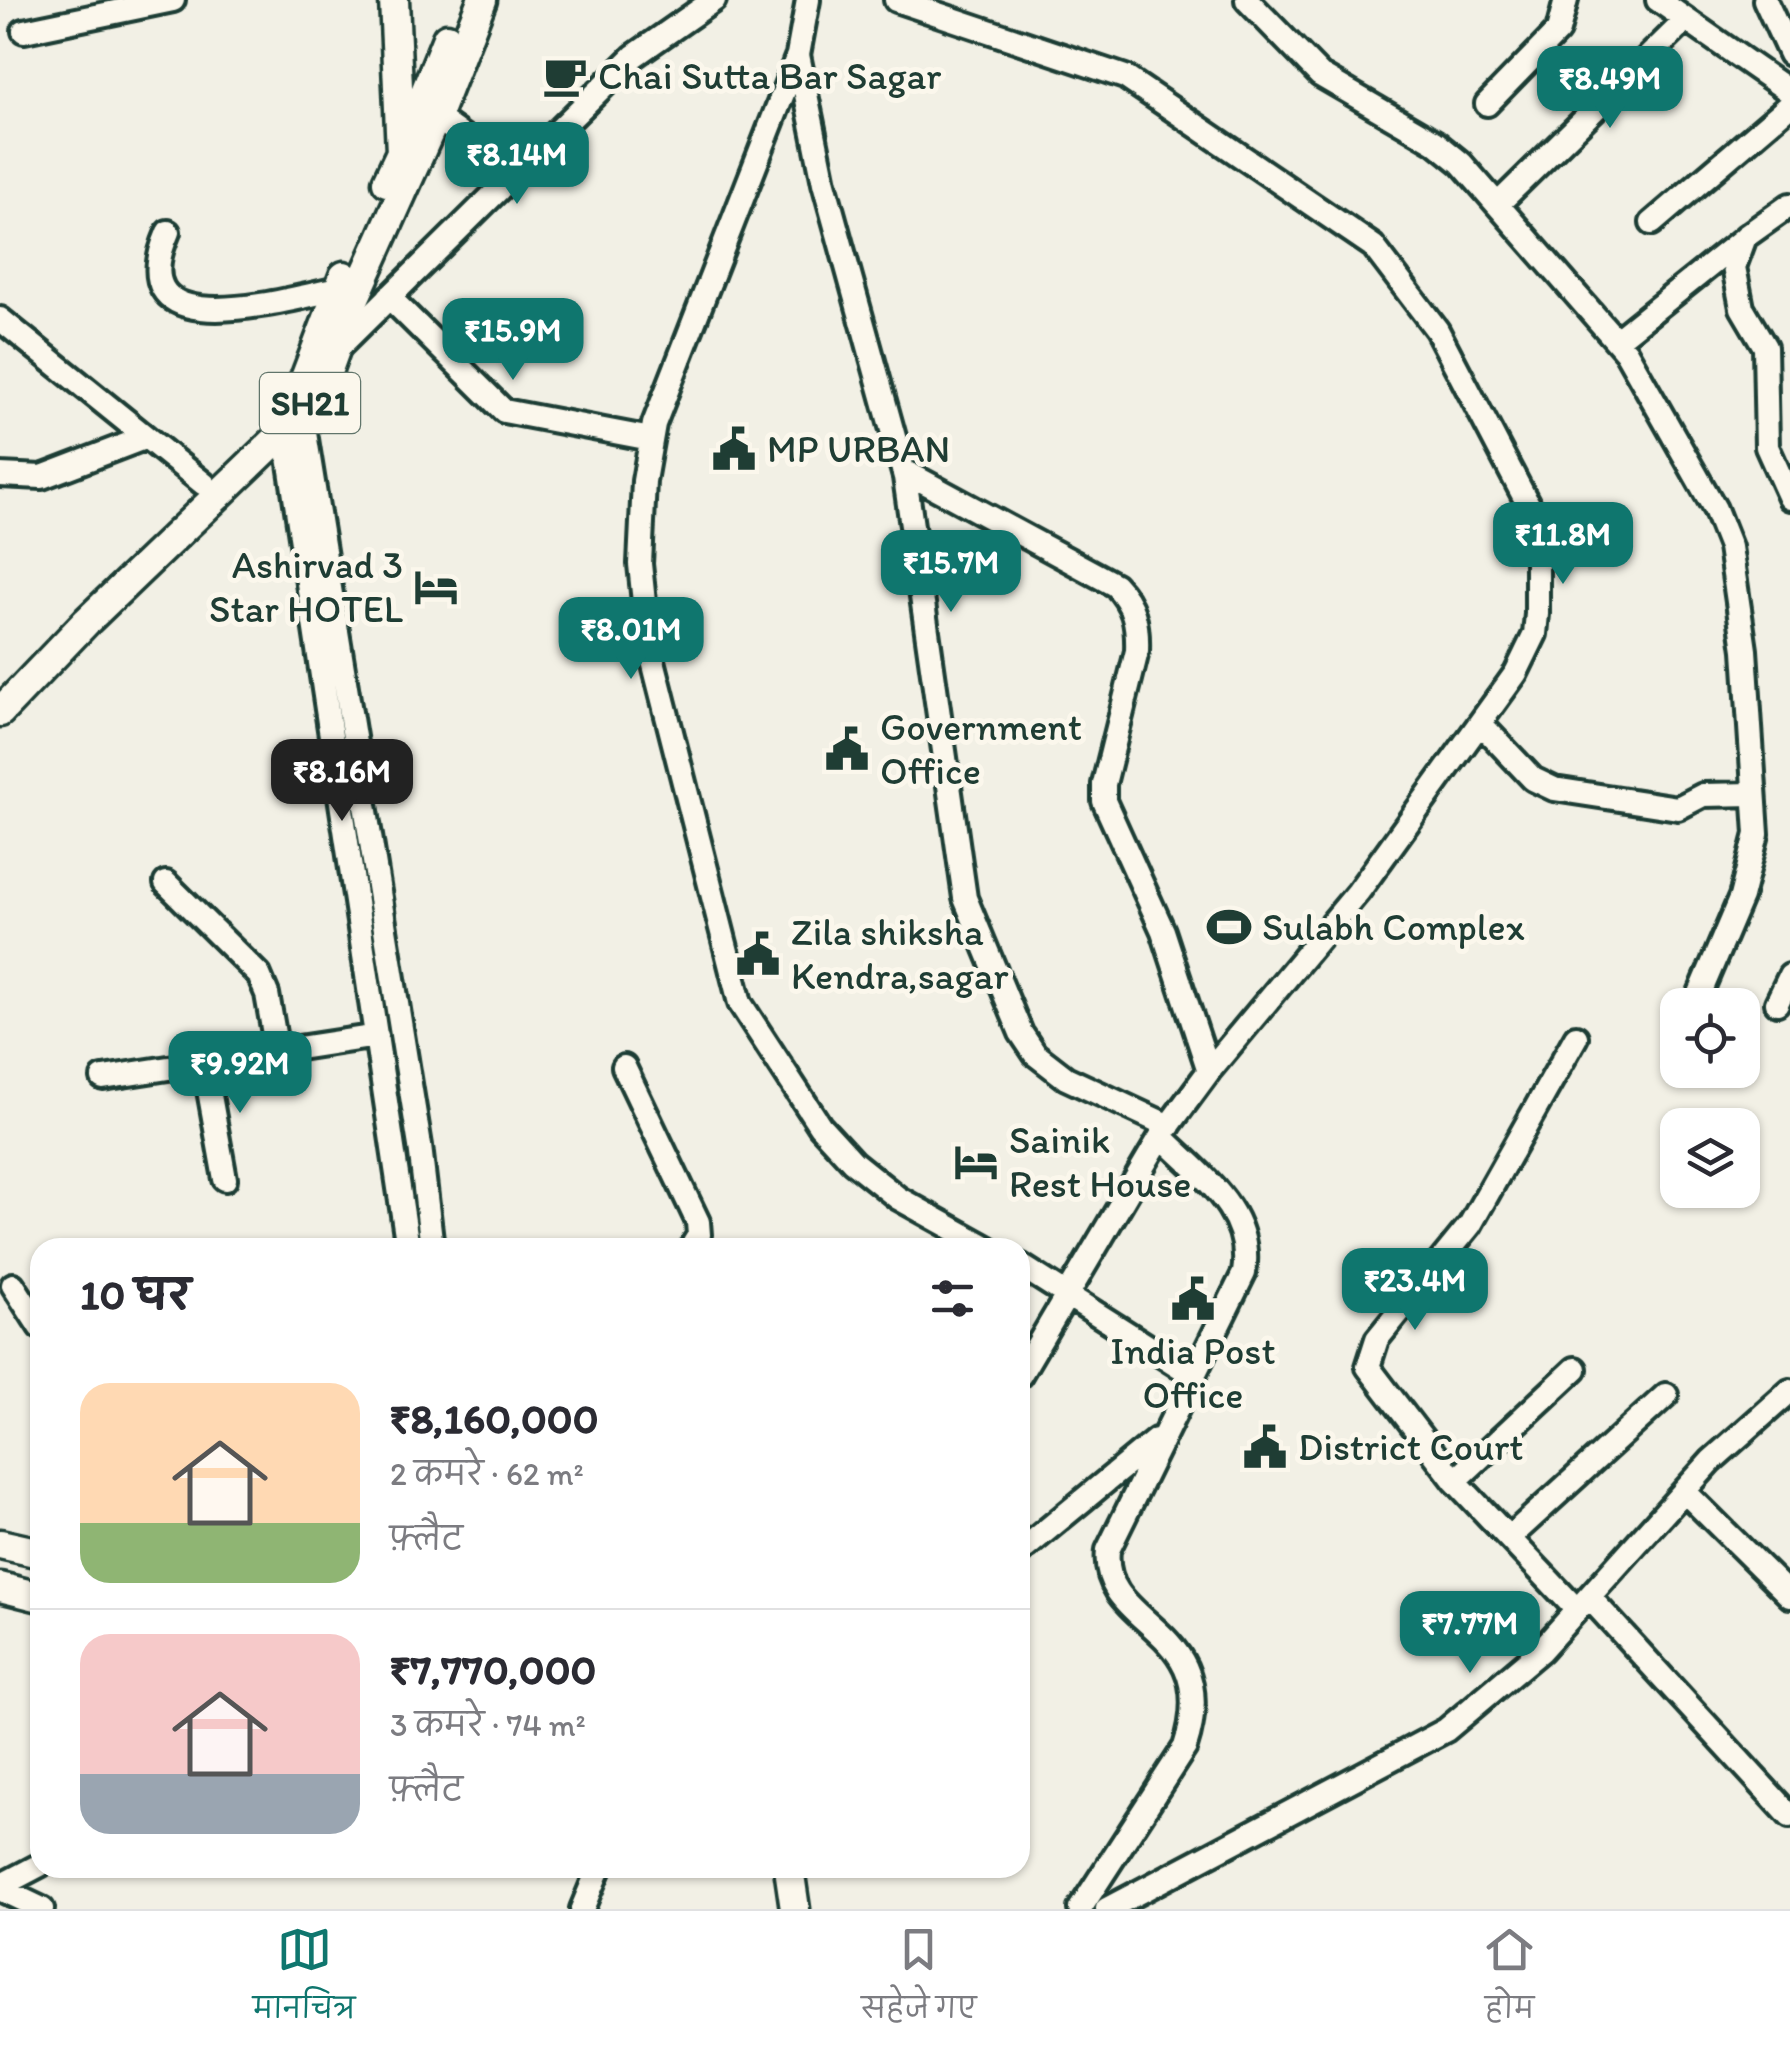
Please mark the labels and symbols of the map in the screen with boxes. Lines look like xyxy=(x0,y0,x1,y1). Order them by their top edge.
pin: ₹8.49M xyxy=(1529,46,1691,131)
cafe icon: Chai Sutta Bar Sagar xyxy=(541,52,589,100)
place label: Chai Sutta Bar Sagar xyxy=(598,53,941,99)
pin: ₹8.14M xyxy=(436,122,598,207)
pin: ₹15.9M xyxy=(432,298,594,383)
road number: SH21 xyxy=(260,373,360,433)
public building icon: MP URBAN xyxy=(710,425,758,473)
place label: MP URBAN xyxy=(767,426,950,472)
pin: ₹11.8M xyxy=(1482,502,1644,587)
pin: ₹15.7M xyxy=(870,530,1032,615)
place label: Ashirvad 3 Star HOTEL xyxy=(209,542,403,632)
hotel icon: Ashirvad 3 Star HOTEL xyxy=(412,563,460,611)
pin: ₹8.01M xyxy=(550,597,712,682)
place label: Government Office xyxy=(880,704,1082,794)
public building icon: Government Office xyxy=(823,725,871,773)
pin: ₹8.16M xyxy=(261,739,423,824)
sports icon: Sulabh Complex xyxy=(1205,903,1253,951)
place label: Sulabh Complex xyxy=(1262,904,1525,950)
place label: Zila shiksha Kendra,sagar xyxy=(791,909,1009,999)
public building icon: Zila shiksha Kendra,sagar xyxy=(734,930,782,978)
pin: ₹9.92M xyxy=(159,1031,321,1116)
place label: Sainik Rest House xyxy=(1009,1117,1191,1207)
hotel icon: Sainik Rest House xyxy=(952,1138,1000,1186)
pin: ₹23.4M xyxy=(1334,1248,1496,1333)
public building icon: India Post Office xyxy=(1169,1275,1217,1323)
place label: India Post Office xyxy=(1110,1328,1276,1418)
public building icon: District Court xyxy=(1241,1423,1289,1471)
place label: District Court xyxy=(1298,1424,1524,1470)
pin: ₹7.77M xyxy=(1389,1591,1551,1676)

